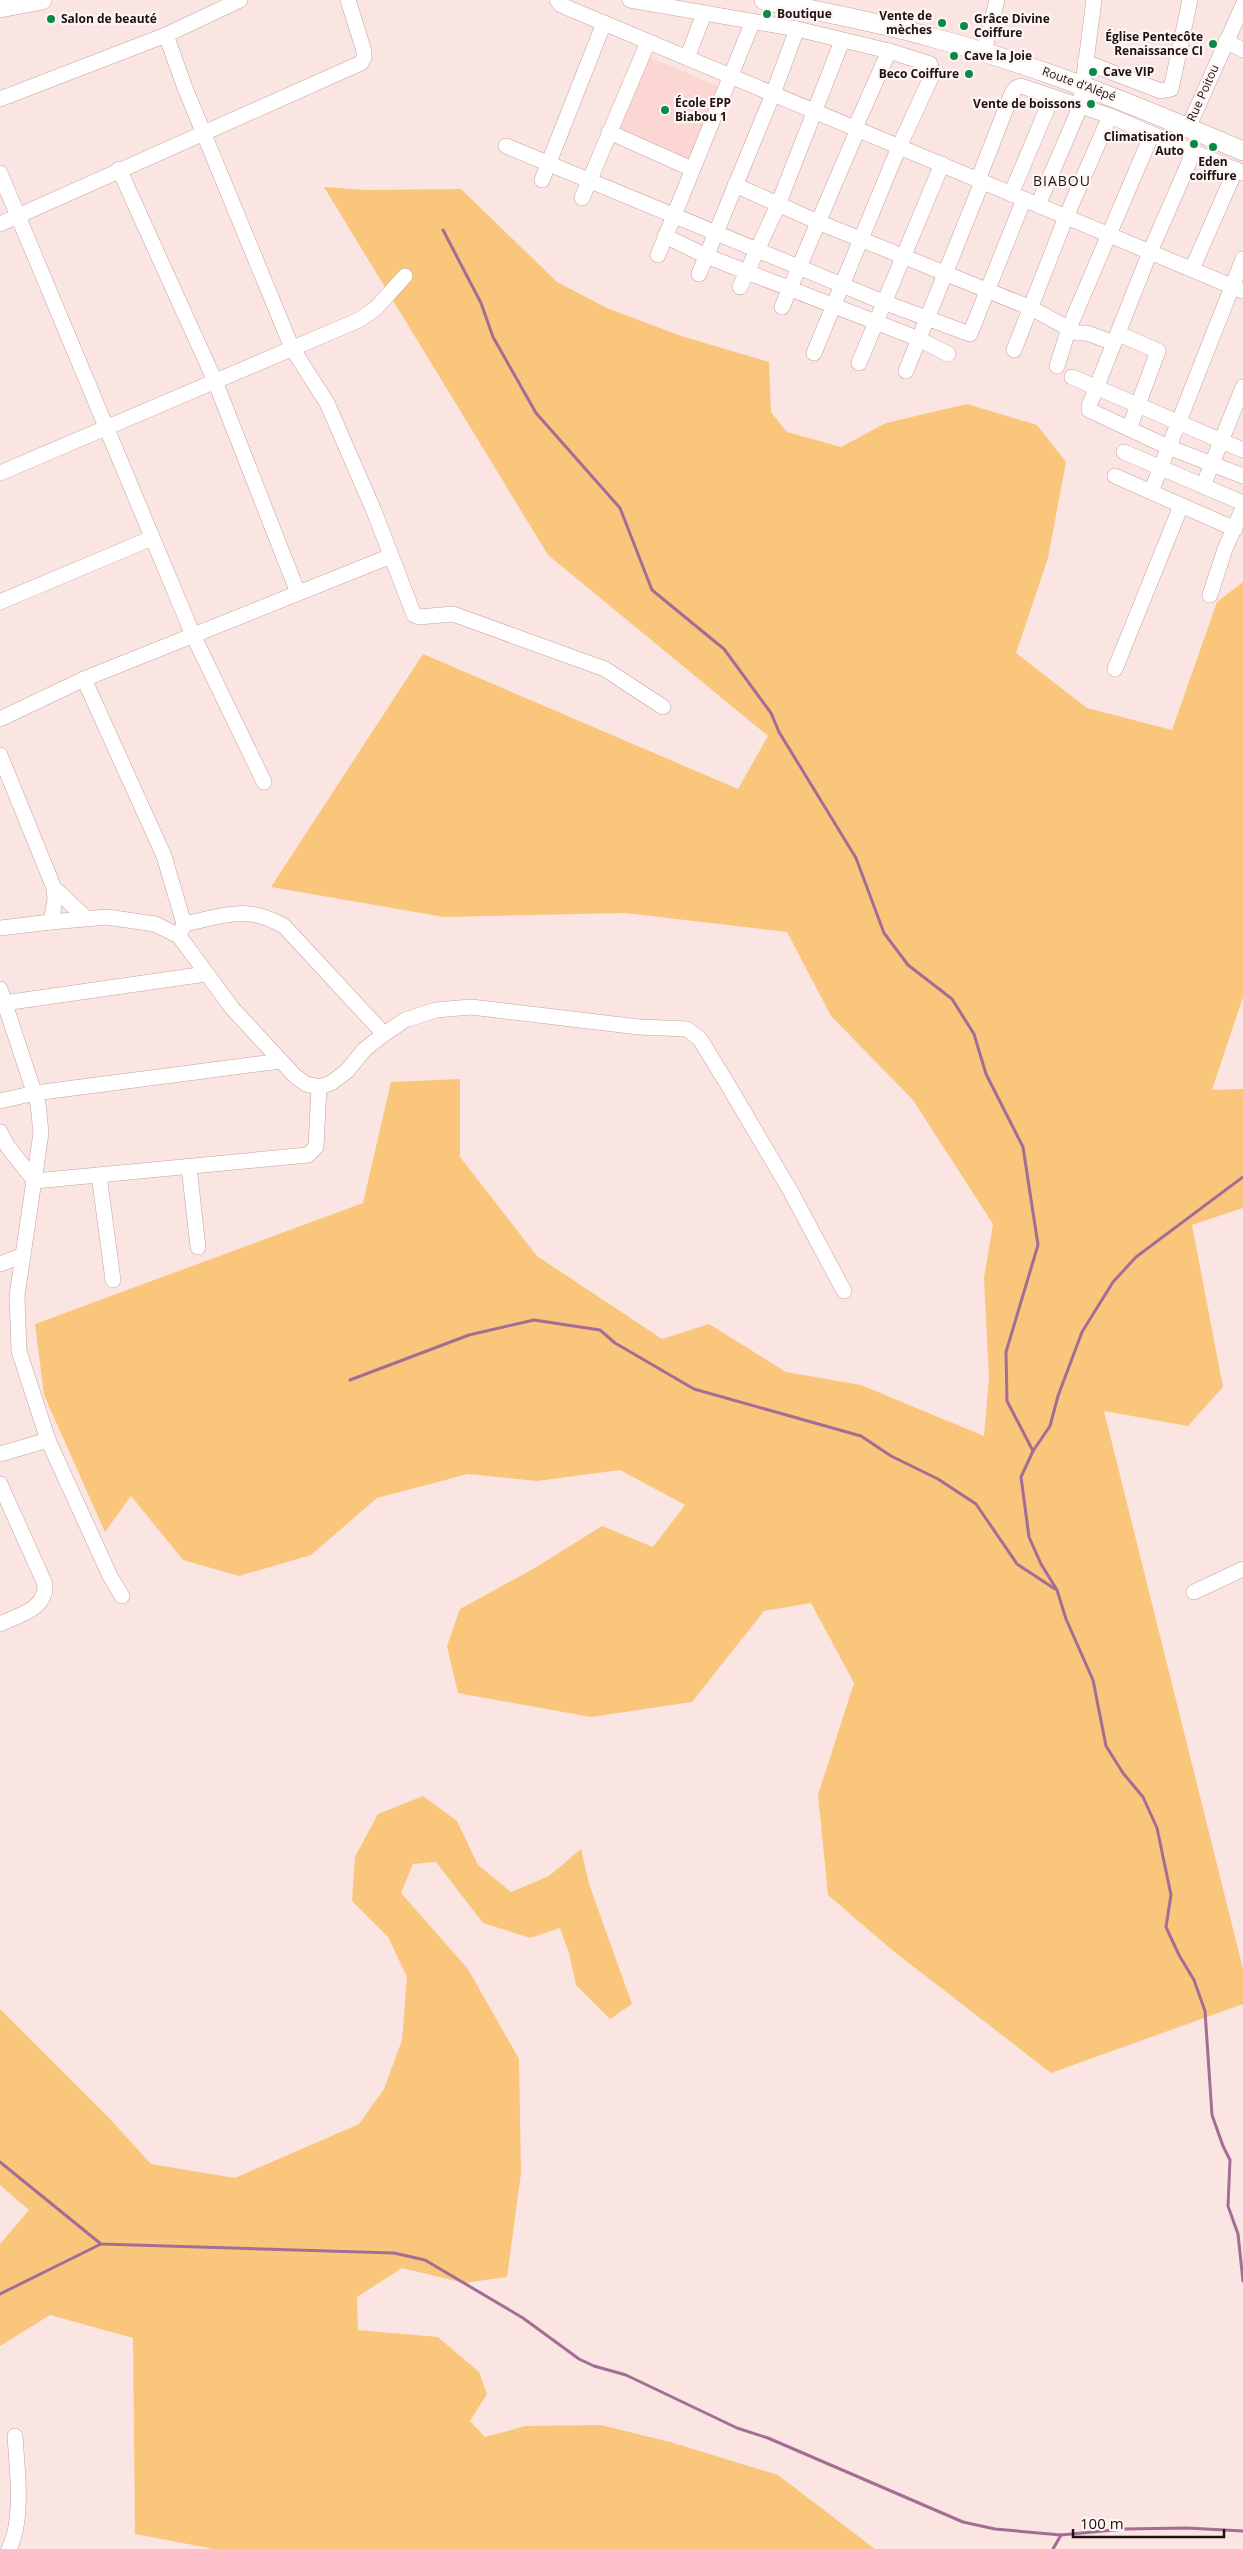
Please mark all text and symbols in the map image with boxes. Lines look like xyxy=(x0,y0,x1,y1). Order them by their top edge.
place label: Boutique xyxy=(777,5,832,22)
place label: Vente de mèches xyxy=(879,7,932,38)
marker: Boutique xyxy=(761,8,773,20)
place label: Salon de beauté xyxy=(61,10,157,27)
place label: Grâce Divine Coiffure xyxy=(974,10,1050,41)
marker: Salon de beauté xyxy=(45,13,57,25)
marker: Vente de mèches xyxy=(936,17,948,29)
marker: Grâce Divine Coiffure xyxy=(958,20,970,32)
place label: Église Pentecôte Renaissance CI xyxy=(1105,28,1203,59)
marker: Église Pentecôte Renaissance CI xyxy=(1207,38,1219,50)
place label: Cave la Joie xyxy=(964,47,1032,64)
marker: Cave la Joie xyxy=(948,50,960,62)
street label: Rue Poitou xyxy=(1182,61,1223,124)
street label: Route d'Alépé xyxy=(1040,62,1119,105)
place label: Cave VIP xyxy=(1103,63,1154,80)
place label: Beco Coiffure xyxy=(879,65,959,82)
marker: Cave VIP xyxy=(1087,66,1099,78)
marker: Beco Coiffure xyxy=(963,68,975,80)
place label: École EPP Biabou 1 xyxy=(675,94,731,125)
place label: Vente de boissons xyxy=(973,95,1081,112)
marker: Vente de boissons xyxy=(1085,98,1097,110)
marker: École EPP Biabou 1 xyxy=(659,104,671,116)
place label: Climatisation Auto xyxy=(1104,128,1184,159)
marker: Climatisation Auto xyxy=(1188,138,1200,150)
marker: Eden coiffure xyxy=(1207,141,1219,153)
place label: Eden coiffure xyxy=(1190,153,1236,184)
district label: BIABOU xyxy=(1033,171,1091,190)
scale bar xyxy=(1073,2506,1224,2538)
text: 100 m xyxy=(1080,2513,1124,2533)

